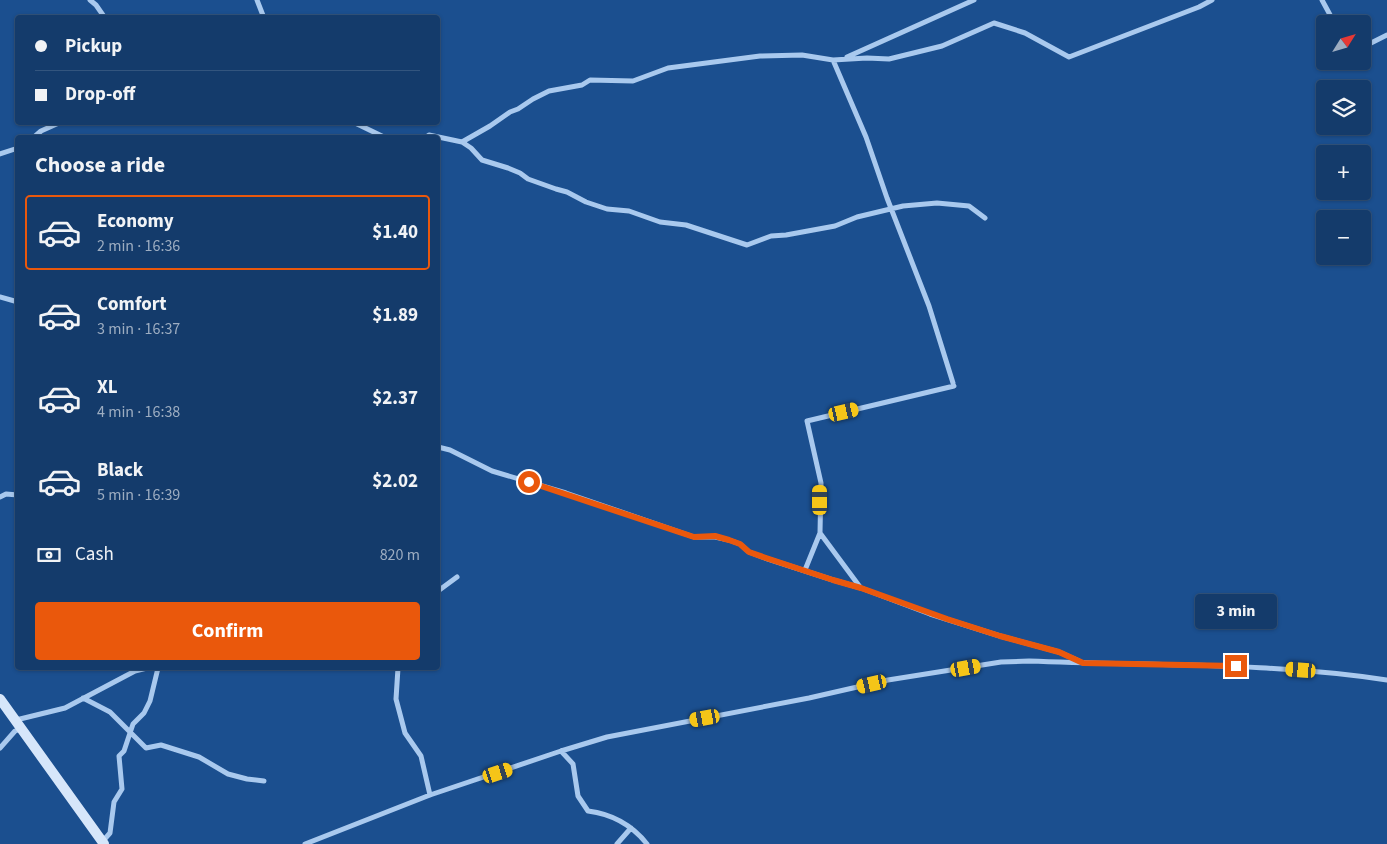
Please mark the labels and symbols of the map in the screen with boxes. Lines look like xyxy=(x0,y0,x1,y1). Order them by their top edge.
north arrow xyxy=(1316,15,1371,70)
car xyxy=(827,401,860,423)
route start xyxy=(518,471,540,493)
car xyxy=(812,485,827,515)
callout: 3 min xyxy=(1195,594,1277,628)
route end xyxy=(1225,655,1247,677)
car xyxy=(949,658,982,678)
car xyxy=(1285,661,1316,679)
car xyxy=(855,673,888,695)
car xyxy=(688,708,721,728)
car xyxy=(481,761,514,785)

